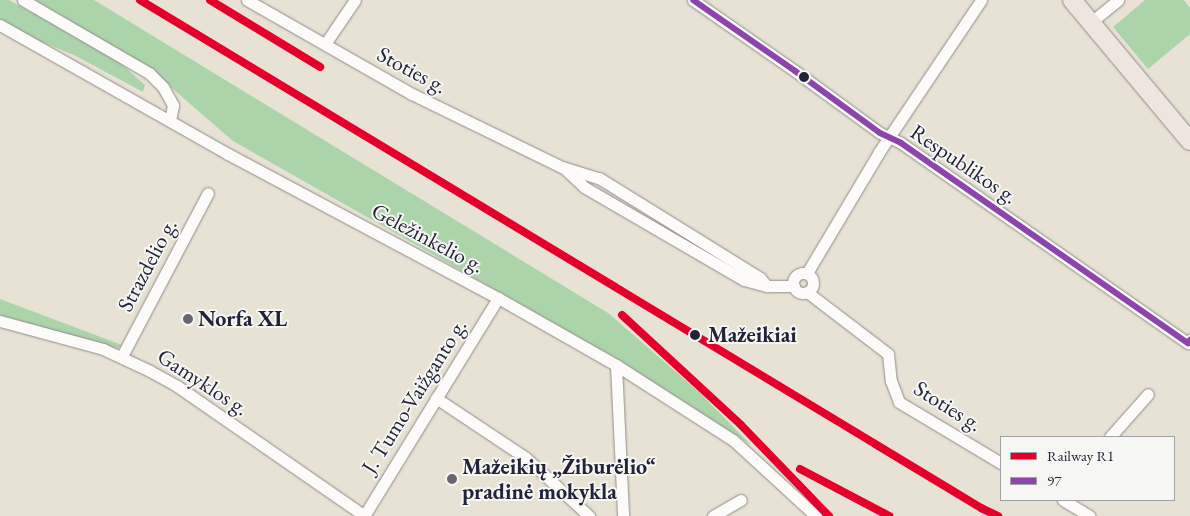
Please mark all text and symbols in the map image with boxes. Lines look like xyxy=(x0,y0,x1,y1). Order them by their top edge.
street label: Stoties g. xyxy=(373,41,451,99)
unlabelled marker xyxy=(799,72,809,82)
street label: Respublikos g. xyxy=(905,119,1023,209)
street label: Geležinkelio g. xyxy=(367,197,489,279)
street label: Strazdelio g. xyxy=(112,214,182,316)
place label: Norfa XL xyxy=(198,306,287,332)
marker: Norfa XL xyxy=(182,313,194,325)
street label: J. Tumo-Vaižganto g. xyxy=(356,314,472,478)
place label: Mažeikiai xyxy=(708,322,797,348)
marker: Mažeikiai xyxy=(686,326,704,344)
street label: Gamyklos g. xyxy=(152,343,254,421)
street label: Stoties g. xyxy=(909,375,987,437)
legend xyxy=(1000,436,1175,501)
text: Railway R1 xyxy=(1047,446,1114,465)
place label: Mažeikių „Žiburėlio“ pradinė mokykla xyxy=(462,453,656,504)
text: 97 xyxy=(1047,471,1061,490)
marker: Mažeikių „Žiburėlio“ pradinė mokykla xyxy=(446,473,458,485)

